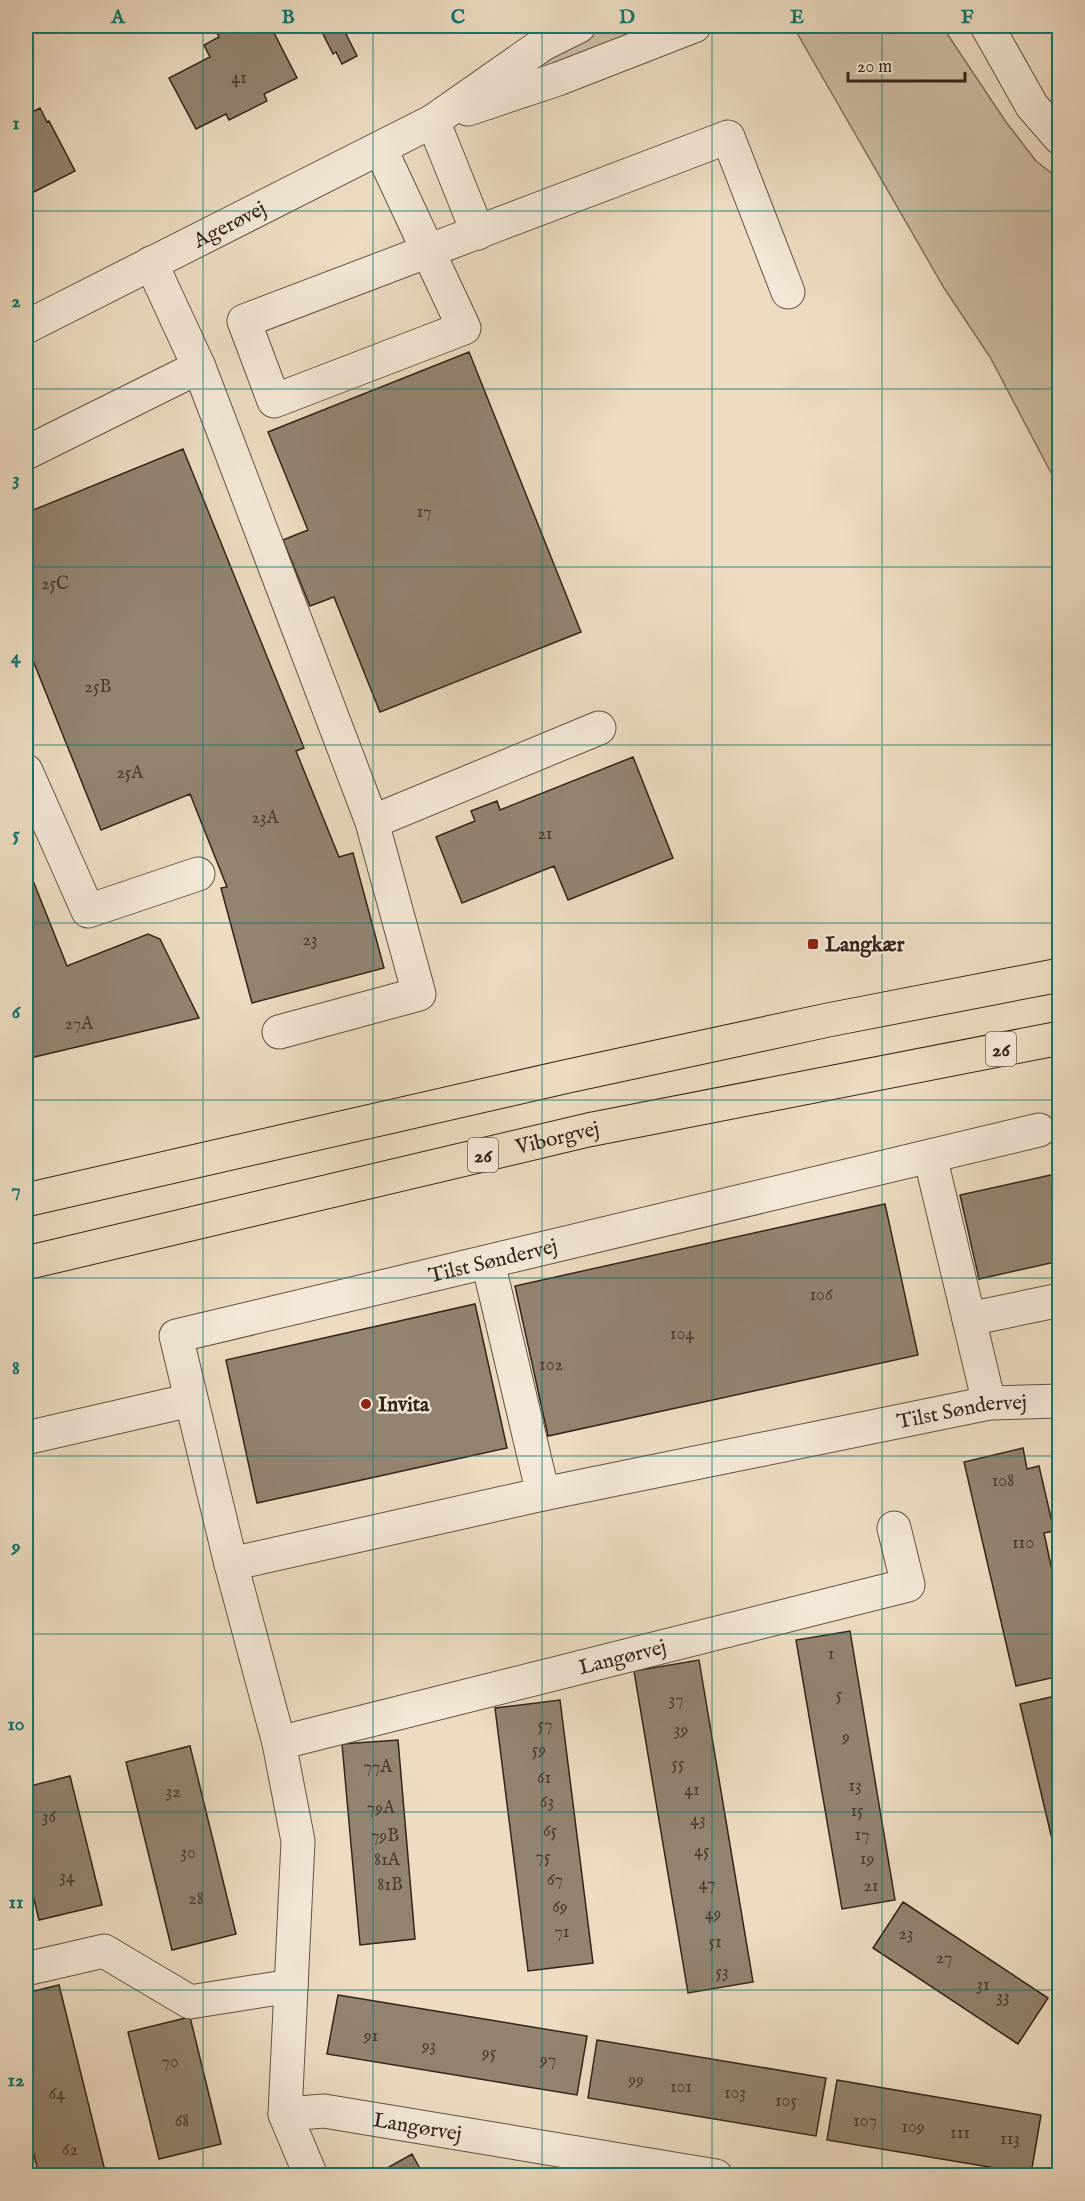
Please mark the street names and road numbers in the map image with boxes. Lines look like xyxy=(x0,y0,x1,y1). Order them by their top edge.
street label: Agerøvej xyxy=(188,196,271,255)
road number: 26 xyxy=(986,1032,1016,1066)
street label: Viborgvej xyxy=(512,1116,602,1162)
road number: 26 xyxy=(468,1138,498,1172)
street label: Tilst Søndervej xyxy=(426,1233,560,1290)
street label: Tilst Søndervej xyxy=(895,1390,1027,1436)
street label: Langørvej xyxy=(576,1634,669,1682)
street label: Langørvej xyxy=(371,2107,464,2149)

